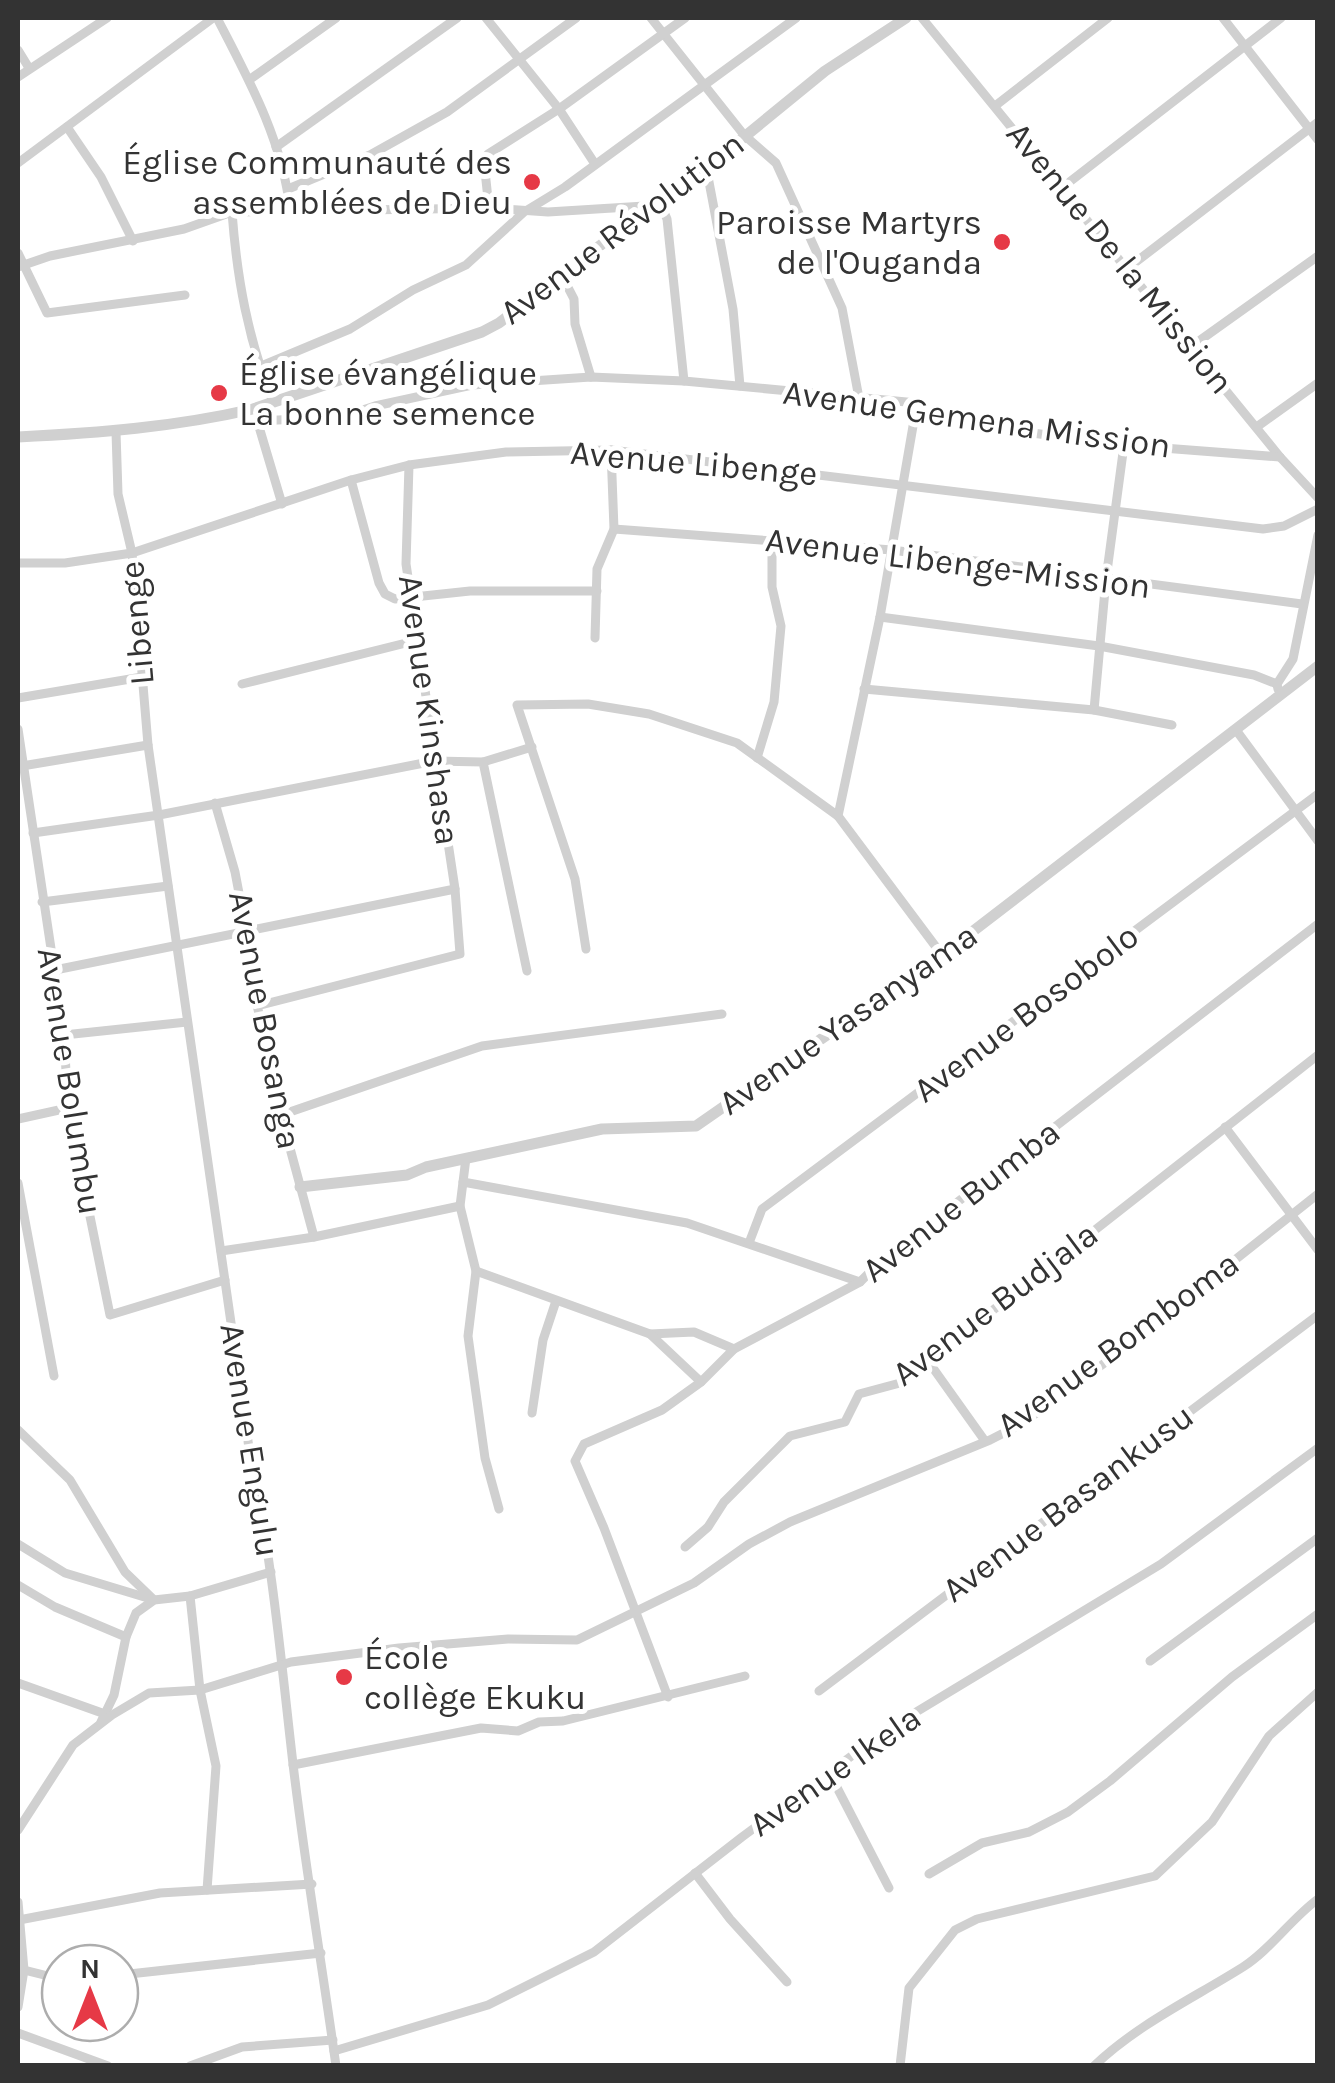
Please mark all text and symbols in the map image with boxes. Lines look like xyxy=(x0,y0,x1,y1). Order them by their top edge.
street label: Avenue De la Mission xyxy=(998,114,1242,402)
street label: Avenue Révolution xyxy=(492,123,752,333)
place label: Église Communauté des assemblées de Dieu xyxy=(122,142,512,223)
marker: Église Communauté des assemblées de Dieu xyxy=(521,171,543,193)
place label: Paroisse Martyrs de l'Ouganda xyxy=(716,202,982,283)
marker: Paroisse Martyrs de l'Ouganda xyxy=(991,231,1013,253)
place label: Église évangélique La bonne semence xyxy=(239,353,537,434)
street label: Avenue Gemena Mission xyxy=(781,371,1173,467)
marker: Église évangélique La bonne semence xyxy=(208,382,230,404)
street label: Avenue Libenge xyxy=(569,432,819,494)
street label: Avenue Libenge-Mission xyxy=(763,519,1153,607)
street label: Libenge xyxy=(111,559,163,687)
street label: Avenue Kinshasa xyxy=(390,572,468,848)
street label: Avenue Bosanga xyxy=(220,887,310,1153)
street label: Avenue Yasanyama xyxy=(711,914,985,1124)
street label: Avenue Bosobolo xyxy=(906,915,1146,1111)
street label: Avenue Bolumbu xyxy=(29,944,111,1218)
street label: Avenue Bumba xyxy=(854,1111,1068,1291)
street label: Avenue Budjala xyxy=(884,1213,1106,1395)
street label: Avenue Bomboma xyxy=(989,1242,1247,1446)
street label: Avenue Engulu xyxy=(211,1320,289,1560)
street label: Avenue Basankusu xyxy=(934,1395,1202,1611)
place label: École collège Ekuku xyxy=(364,1637,586,1718)
marker: École collège Ekuku xyxy=(333,1666,355,1688)
street label: Avenue Ikela xyxy=(741,1697,929,1845)
north arrow xyxy=(40,1943,140,2043)
text: N xyxy=(80,1952,100,1985)

